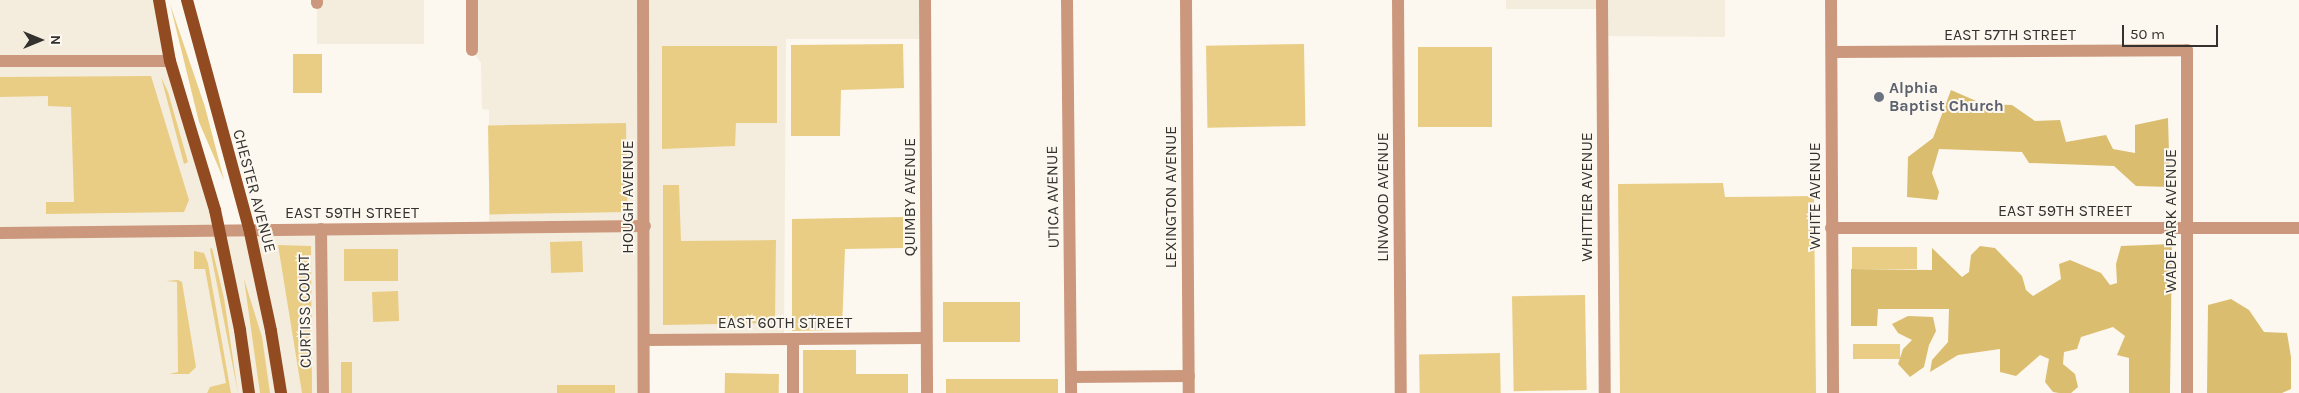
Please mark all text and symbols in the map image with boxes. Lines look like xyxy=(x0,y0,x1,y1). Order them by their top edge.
north arrow xyxy=(15,15,65,65)
scale bar xyxy=(2124,15,2220,47)
street label: EAST 57TH STREET xyxy=(1944,25,2076,45)
text: 50 m xyxy=(2130,25,2165,43)
text: N xyxy=(47,35,64,45)
place label: Alphia Baptist Church xyxy=(1889,78,2004,116)
marker: Alphia Baptist Church xyxy=(1873,91,1885,103)
street label: LEXINGTON AVENUE xyxy=(1161,126,1181,268)
street label: CHESTER AVENUE xyxy=(228,127,280,255)
street label: LINWOOD AVENUE xyxy=(1373,132,1393,262)
street label: WHITTIER AVENUE xyxy=(1577,132,1597,262)
street label: QUIMBY AVENUE xyxy=(900,138,920,256)
street label: HOUGH AVENUE xyxy=(618,140,638,254)
street label: WHITE AVENUE xyxy=(1805,142,1825,250)
street label: UTICA AVENUE xyxy=(1043,145,1063,249)
street label: WADE PARK AVENUE xyxy=(2161,149,2181,293)
street label: EAST 59TH STREET xyxy=(1998,201,2132,221)
street label: EAST 59TH STREET xyxy=(285,203,419,223)
street label: CURTISS COURT xyxy=(294,254,316,368)
street label: EAST 60TH STREET xyxy=(718,313,852,333)

